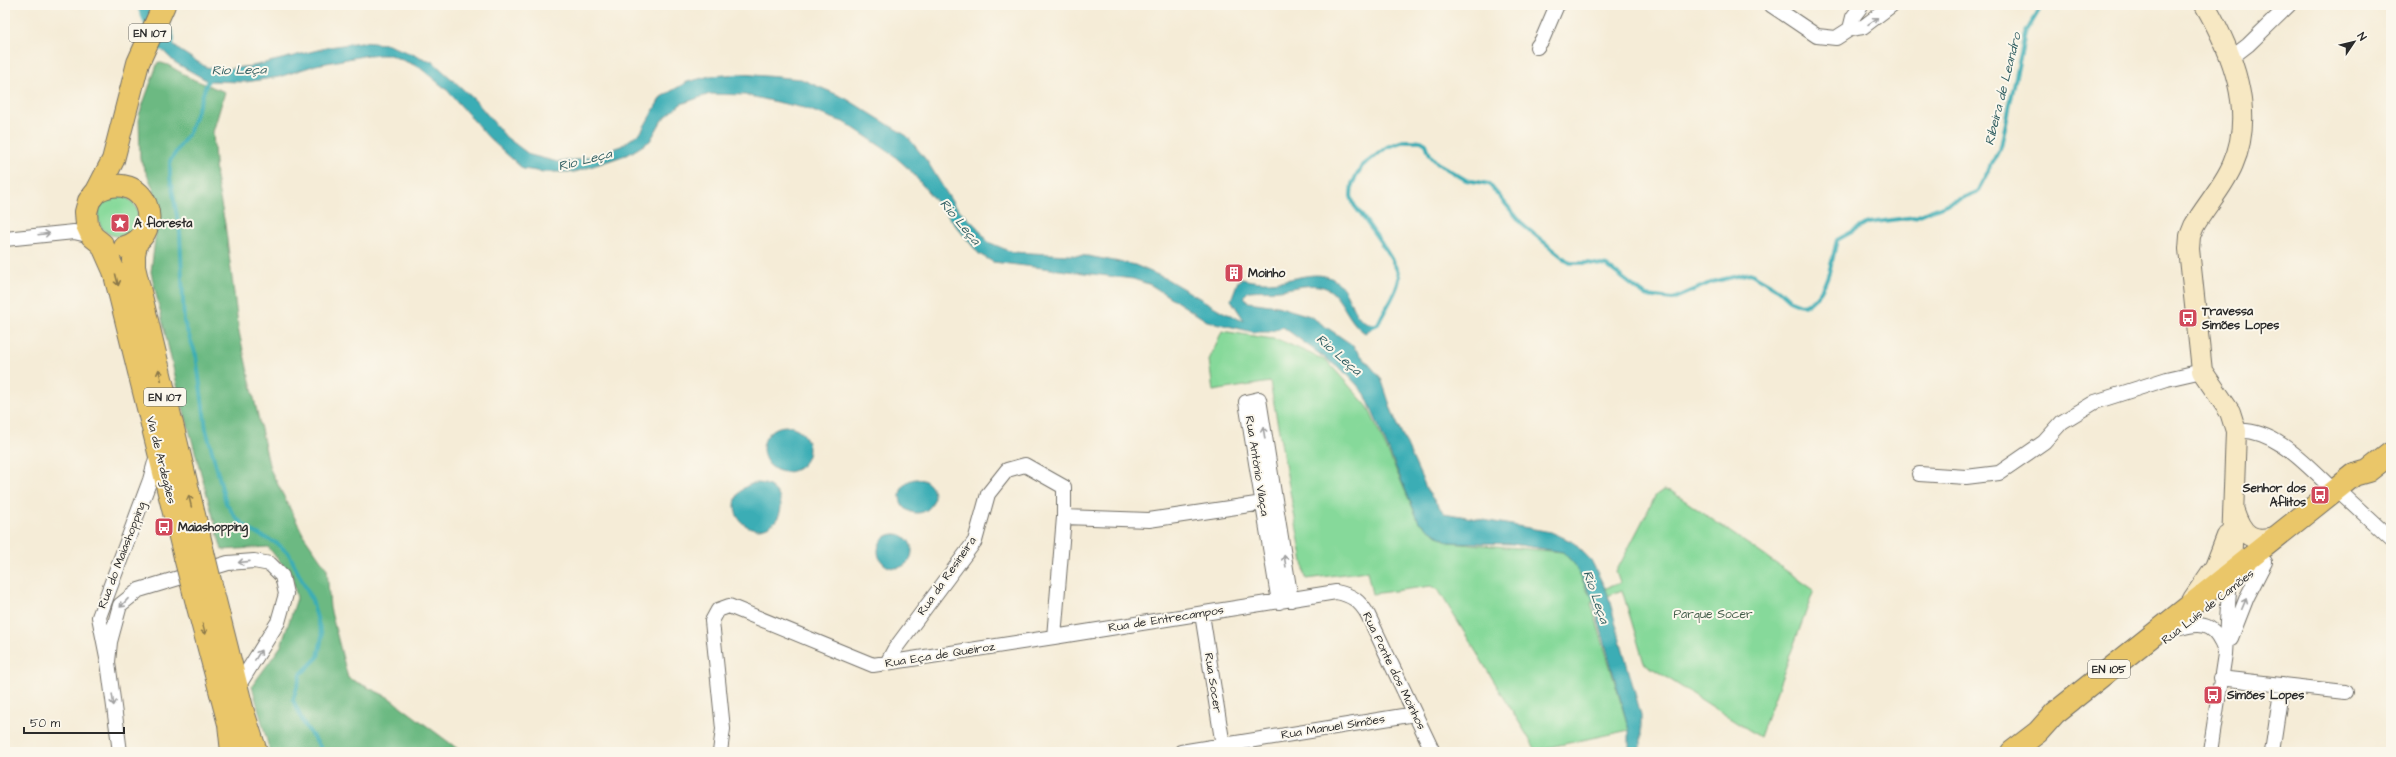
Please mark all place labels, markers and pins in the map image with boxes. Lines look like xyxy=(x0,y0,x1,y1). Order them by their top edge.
place icon: A floresta xyxy=(109,212,131,234)
place label: A floresta xyxy=(134,215,193,232)
building icon: Moinho xyxy=(1223,262,1245,284)
place label: Moinho xyxy=(1248,265,1285,282)
place label: Travessa Simões Lopes xyxy=(2201,303,2279,335)
bus stop icon: Travessa Simões Lopes xyxy=(2177,307,2199,329)
place label: Senhor dos Aflitos xyxy=(2242,480,2306,511)
bus stop icon: Senhor dos Aflitos xyxy=(2309,484,2331,506)
bus stop icon: Maiashopping xyxy=(153,516,175,538)
place label: Maiashopping xyxy=(178,519,249,538)
bus stop icon: Simões Lopes xyxy=(2202,684,2224,706)
place label: Simões Lopes xyxy=(2226,687,2304,705)

